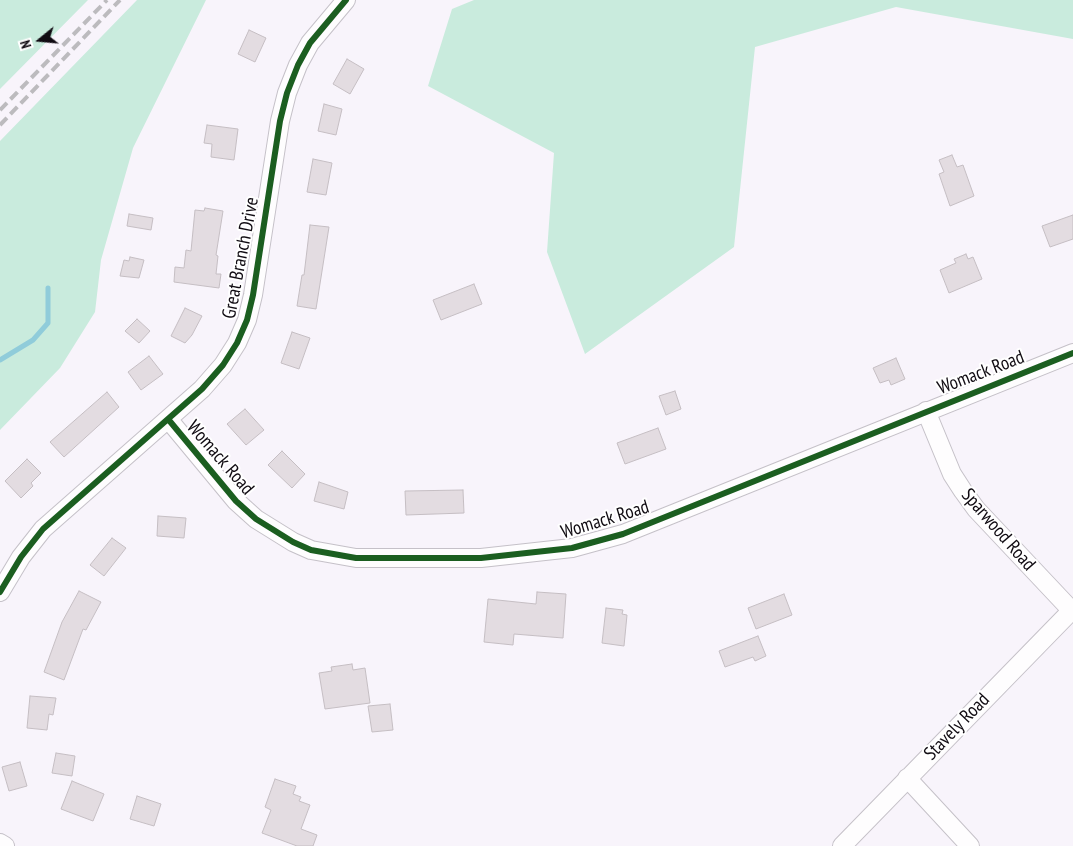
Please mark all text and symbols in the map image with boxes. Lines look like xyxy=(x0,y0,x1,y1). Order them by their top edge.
north arrow xyxy=(15,15,65,65)
text: N xyxy=(16,38,35,51)
street label: Great Branch Drive xyxy=(218,195,264,321)
street label: Womack Road xyxy=(935,346,1027,400)
street label: Womack Road xyxy=(182,416,258,500)
street label: Sparwood Road xyxy=(956,484,1040,576)
street label: Womack Road xyxy=(558,496,652,544)
street label: Stavely Road xyxy=(920,689,994,765)

